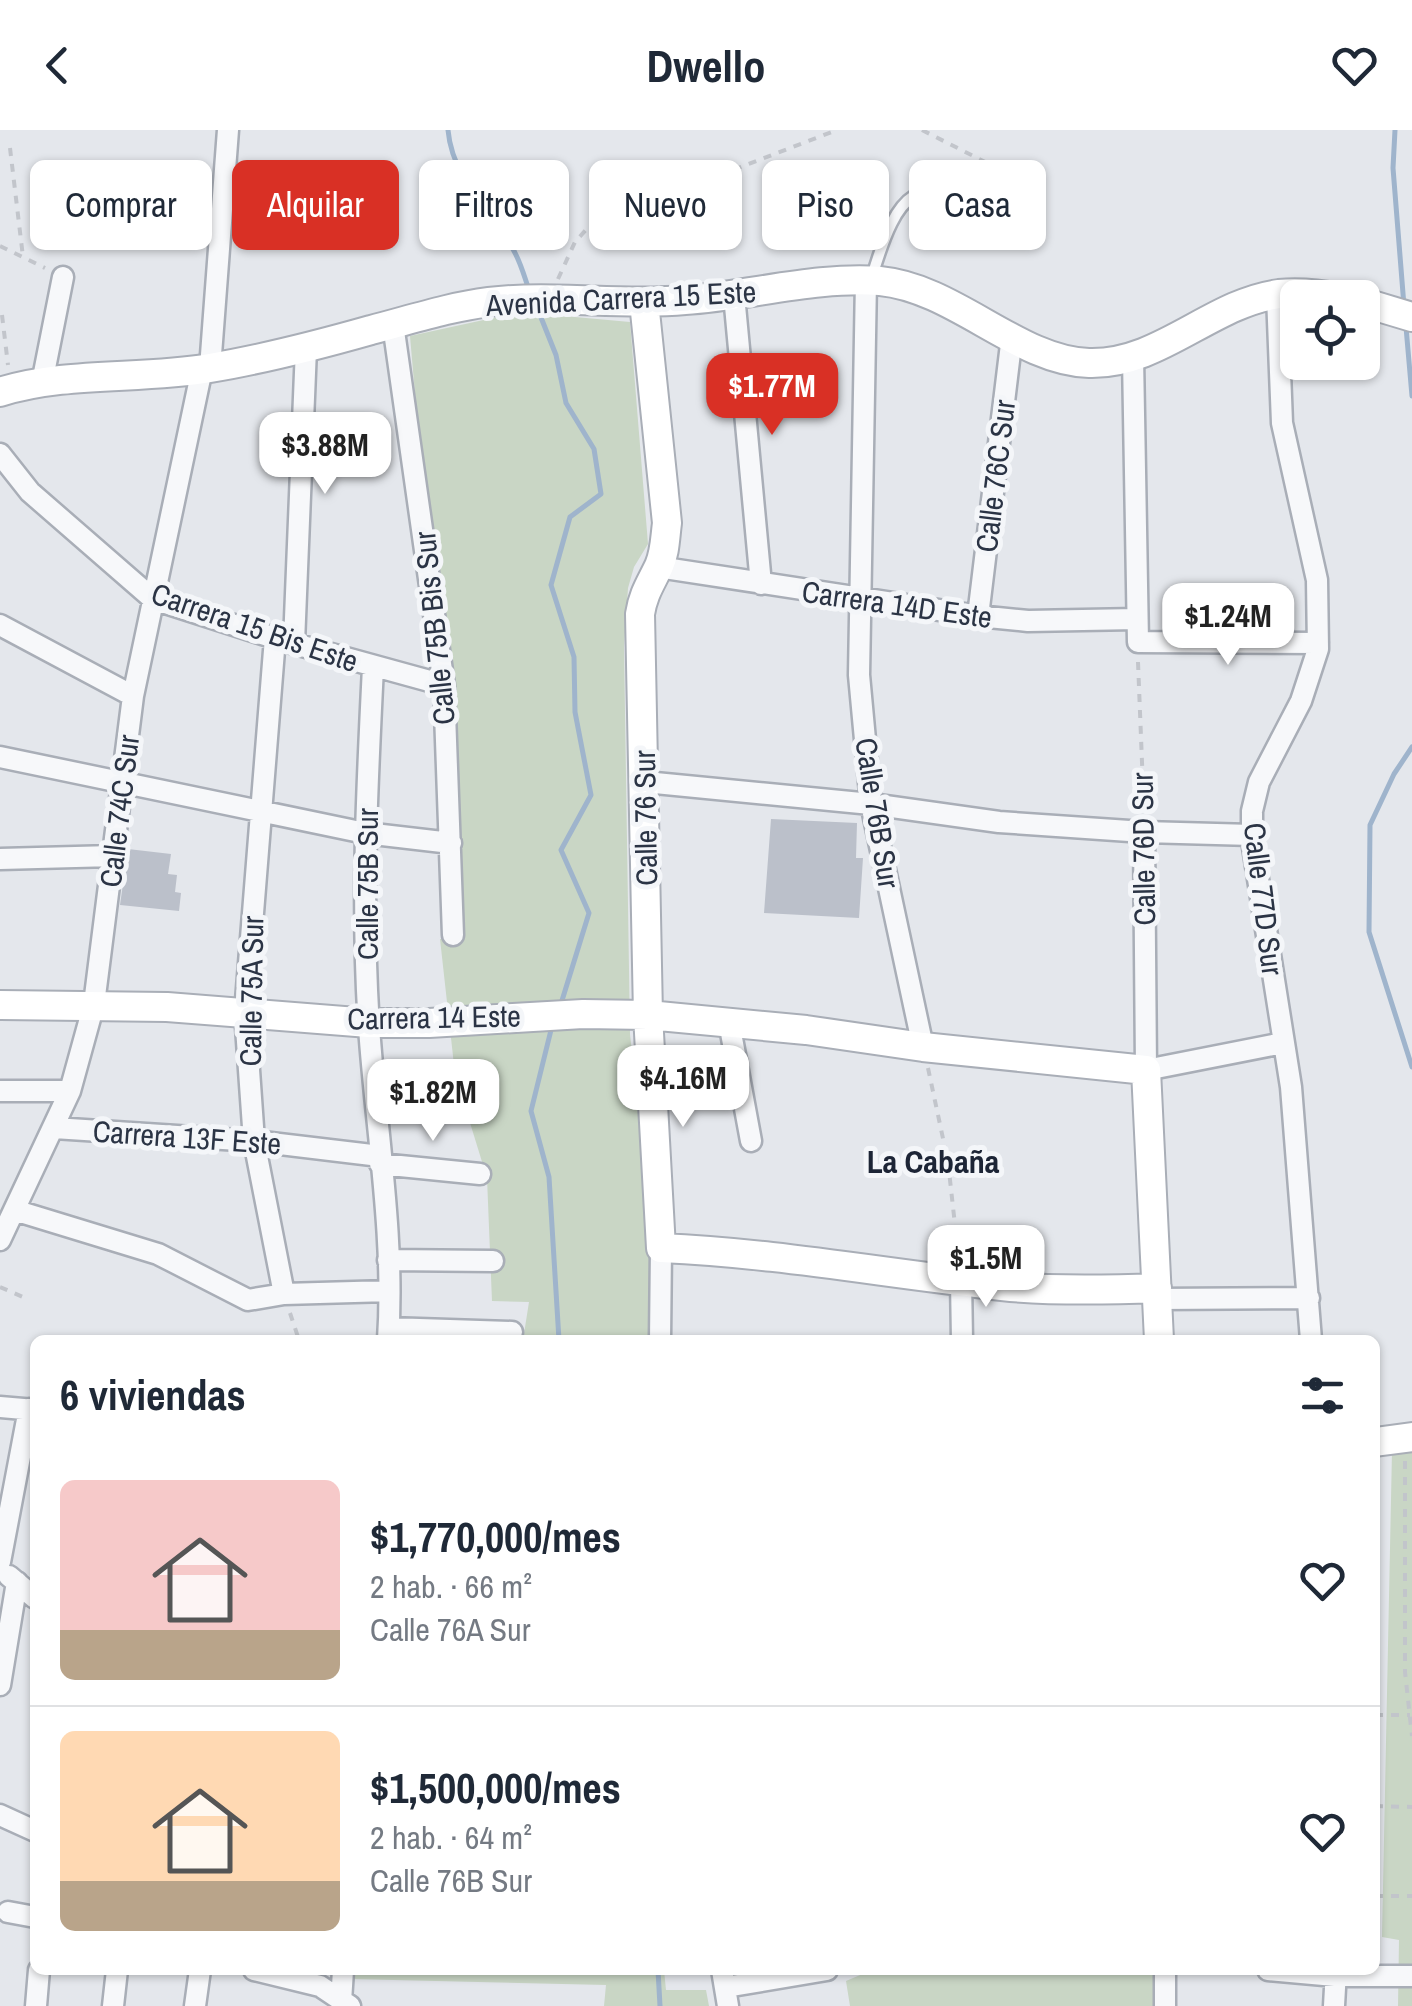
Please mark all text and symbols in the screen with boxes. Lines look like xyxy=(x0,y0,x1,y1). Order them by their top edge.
text: Dwello xyxy=(647,35,765,96)
icon: back xyxy=(30,38,85,93)
icon: heart xyxy=(1327,38,1382,93)
chip: Comprar xyxy=(30,160,212,250)
chip: Alquilar xyxy=(232,160,399,250)
chip: Filtros xyxy=(419,160,569,250)
chip: Nuevo xyxy=(589,160,742,250)
chip: Piso xyxy=(762,160,889,250)
chip: Casa xyxy=(909,160,1046,250)
street label: Avenida Carrera 15 Este xyxy=(484,271,757,325)
map controls xyxy=(1280,280,1380,380)
button: locate xyxy=(1280,280,1380,380)
pin: $1.77M xyxy=(691,353,853,438)
text: $1.77M xyxy=(728,364,816,407)
street label: Calle 76C Sur xyxy=(966,397,1024,554)
pin: $3.88M xyxy=(244,412,406,497)
text: $3.88M xyxy=(281,423,369,466)
street label: Calle 75B Bis Sur xyxy=(404,529,464,727)
street label: Carrera 14D Este xyxy=(799,571,995,637)
street label: Carrera 15 Bis Este xyxy=(146,573,364,681)
pin: $1.24M xyxy=(1147,583,1309,668)
text: $1.24M xyxy=(1184,594,1272,637)
street label: Calle 74C Sur xyxy=(90,732,148,889)
street label: Calle 76B Sur xyxy=(846,735,910,892)
street label: Calle 76 Sur xyxy=(624,749,666,886)
street label: Calle 76D Sur xyxy=(1122,771,1164,926)
street label: Calle 75B Sur xyxy=(347,807,387,960)
street label: Calle 77D Sur xyxy=(1235,821,1293,978)
street label: Calle 75A Sur xyxy=(230,915,272,1067)
street label: Carrera 14 Este xyxy=(347,995,521,1039)
pin: $4.16M xyxy=(602,1045,764,1130)
text: $4.16M xyxy=(639,1056,727,1099)
pin: $1.82M xyxy=(352,1059,514,1144)
text: $1.82M xyxy=(389,1070,477,1113)
street label: Carrera 13F Este xyxy=(91,1110,283,1164)
district label: La Cabaña xyxy=(867,1140,1000,1183)
pin: $1.5M xyxy=(916,1225,1056,1310)
text: $1.5M xyxy=(950,1236,1022,1279)
text: 6 viviendas xyxy=(60,1367,246,1423)
icon: filters xyxy=(1295,1368,1350,1423)
text: $1,770,000/mes xyxy=(370,1509,621,1565)
icon: home xyxy=(140,1520,260,1640)
icon: heart xyxy=(1295,1553,1350,1608)
text: 2 hab. · 66 m² xyxy=(370,1565,532,1608)
text: Calle 76A Sur xyxy=(370,1608,530,1651)
text: $1,500,000/mes xyxy=(370,1760,621,1816)
icon: home xyxy=(140,1771,260,1891)
icon: heart xyxy=(1295,1804,1350,1859)
text: 2 hab. · 64 m² xyxy=(370,1816,532,1859)
text: Calle 76B Sur xyxy=(370,1859,532,1902)

